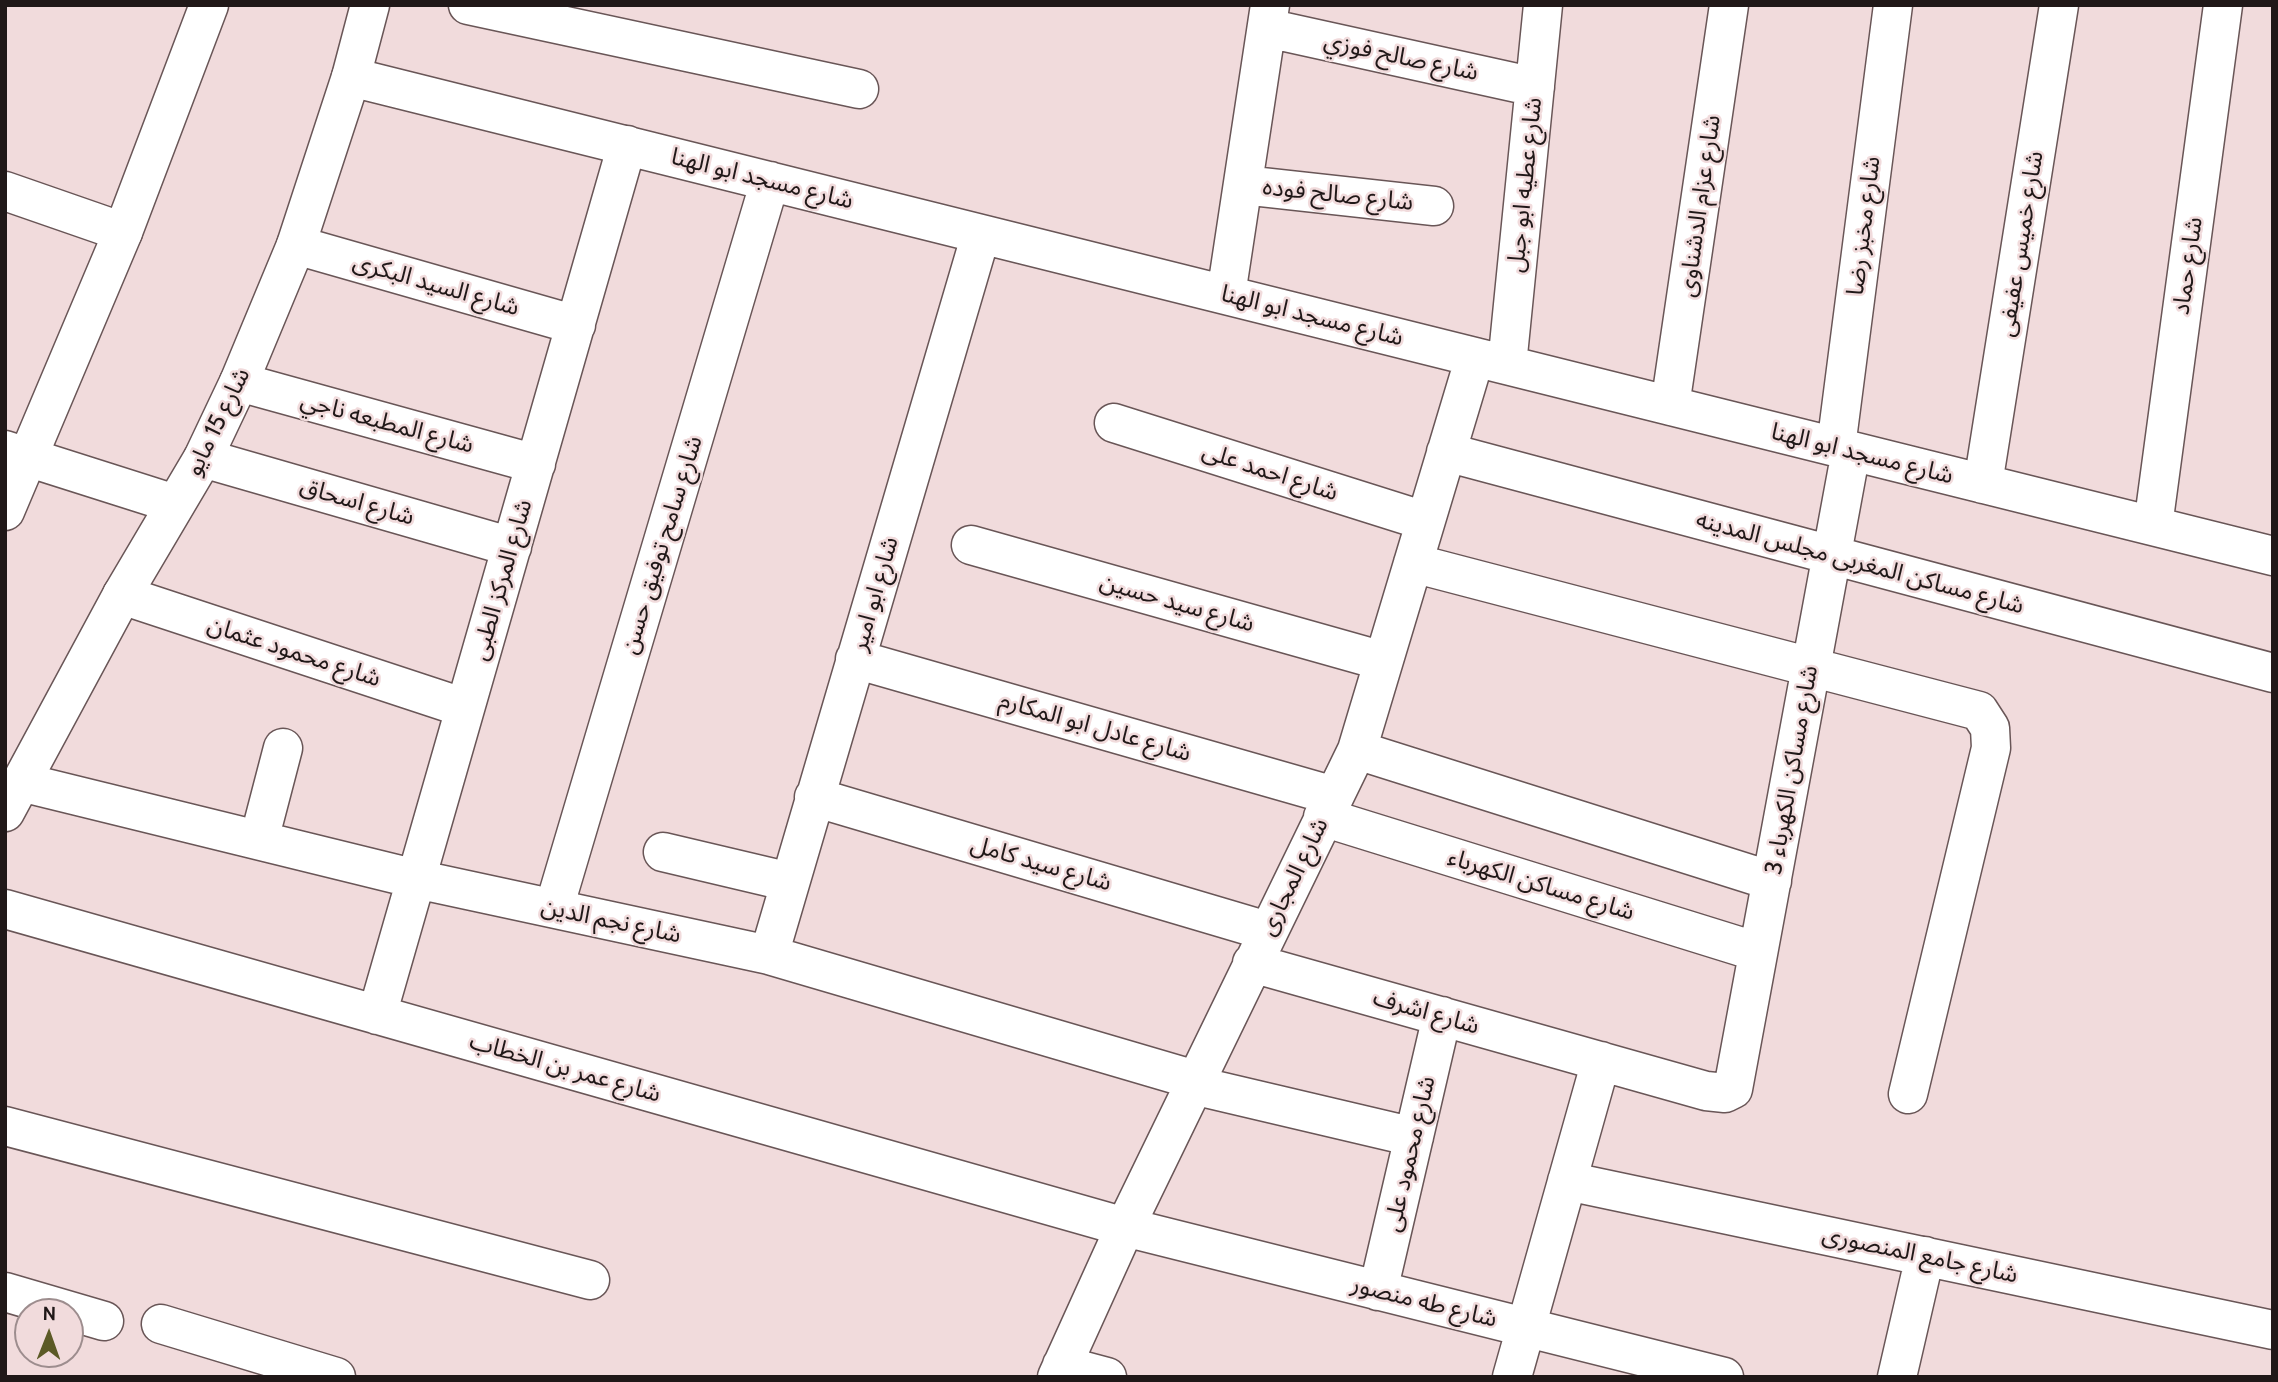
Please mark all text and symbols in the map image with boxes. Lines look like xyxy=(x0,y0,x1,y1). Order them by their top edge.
street label: شارع صالح فوزي xyxy=(1321,27,1481,87)
street label: شارع عطيه ابو جبل xyxy=(1501,96,1549,274)
street label: شارع عزام الدشناوى xyxy=(1673,113,1727,299)
street label: شارع مسجد ابو الهنا xyxy=(668,142,856,216)
street label: شارع خميس عفيفى xyxy=(1992,149,2050,339)
street label: شارع مخبز رضا xyxy=(1841,155,1887,297)
street label: شارع صالح فوده xyxy=(1261,173,1415,217)
street label: شارع حماد xyxy=(2167,215,2209,317)
street label: شارع السيد البكرى xyxy=(349,247,523,323)
street label: شارع مسجد ابو الهنا xyxy=(1218,279,1406,353)
street label: شارع 15 مايو xyxy=(180,363,256,481)
street label: شارع المطبعه ناجي xyxy=(297,386,477,460)
street label: شارع مسجد ابو الهنا xyxy=(1768,417,1956,491)
street label: شارع سامح توفيق حسن xyxy=(615,432,709,658)
street label: شارع احمد على xyxy=(1199,437,1341,507)
street label: شارع اسحاق xyxy=(297,472,417,532)
street label: شارع المركز الطبى xyxy=(465,496,539,664)
street label: شارع مساكن المغربى مجلس المدينه xyxy=(1693,505,2027,621)
street label: شارع ابو امير xyxy=(845,533,905,655)
street label: شارع سيد حسين xyxy=(1097,567,1257,639)
street label: شارع محمود عثمان xyxy=(204,610,384,694)
street label: شارع مساكن الكهرباء 3 xyxy=(1759,663,1825,877)
street label: شارع عادل ابو المكارم xyxy=(996,686,1194,768)
street label: شارع المجارى xyxy=(1253,813,1335,941)
street label: شارع سيد كامل xyxy=(967,830,1115,898)
street label: شارع مساكن الكهرباء xyxy=(1444,843,1638,927)
street label: شارع نجم الدين xyxy=(538,892,684,950)
street label: شارع اشرف xyxy=(1370,983,1482,1041)
street label: شارع عمر بن الخطاب xyxy=(466,1027,664,1109)
street label: شارع محمود على xyxy=(1378,1073,1442,1235)
street label: شارع جامع المنصورى xyxy=(1820,1220,2020,1290)
street label: شارع طه منصور xyxy=(1348,1270,1500,1334)
north arrow xyxy=(14,1298,84,1368)
text: N xyxy=(42,1302,56,1325)

